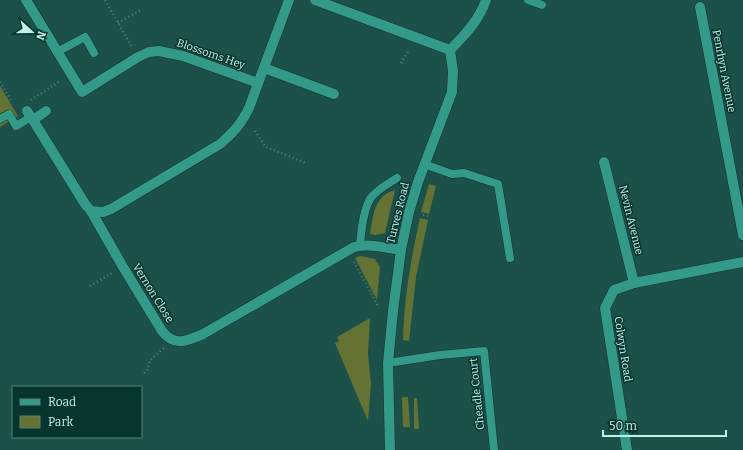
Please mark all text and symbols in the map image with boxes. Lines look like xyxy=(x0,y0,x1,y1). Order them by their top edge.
north arrow xyxy=(12,12,52,52)
street label: Penrhyn Avenue xyxy=(710,28,738,114)
text: N xyxy=(33,29,48,42)
street label: Blossoms Hey xyxy=(175,36,247,72)
street label: Turves Road xyxy=(384,180,412,245)
street label: Nevin Avenue xyxy=(616,184,646,256)
street label: Vernon Close xyxy=(130,261,176,325)
street label: Colwyn Road xyxy=(611,315,635,383)
street label: Cheadle Court xyxy=(467,357,487,431)
legend xyxy=(12,386,142,438)
text: Road xyxy=(48,395,76,409)
scale bar xyxy=(603,412,726,438)
text: Park xyxy=(48,415,74,429)
text: 50 m xyxy=(609,419,638,433)

